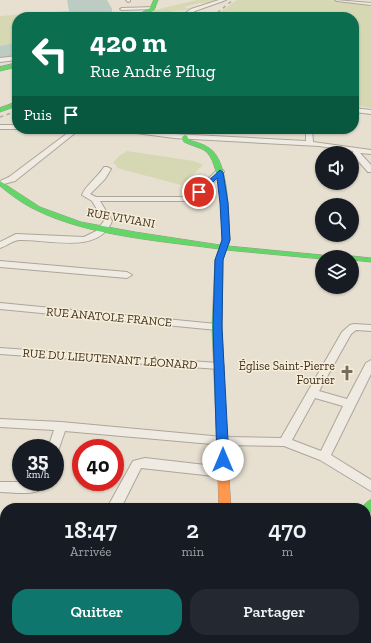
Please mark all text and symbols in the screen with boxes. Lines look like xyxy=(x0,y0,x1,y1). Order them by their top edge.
text: 420 m xyxy=(90,26,167,59)
icon: left xyxy=(24,28,76,80)
text: Rue André Pflug xyxy=(90,60,216,82)
icon: arrive xyxy=(60,104,82,126)
text: Puis xyxy=(24,106,52,124)
map controls xyxy=(315,146,359,294)
button: sound xyxy=(315,146,359,190)
pin xyxy=(182,175,216,209)
icon: arrive xyxy=(188,181,210,203)
button: search xyxy=(315,198,359,242)
street label: RUE VIVIANI xyxy=(86,205,156,231)
button: layers xyxy=(315,250,359,294)
street label: RUE ANATOLE FRANCE xyxy=(45,305,173,329)
street label: RUE DU LIEUTENANT LÉONARD xyxy=(22,345,198,372)
place label: Église Saint-Pierre Fourier xyxy=(239,358,335,387)
church icon: Église Saint-Pierre Fourier xyxy=(338,364,356,382)
speed limit sign: 40 xyxy=(72,439,124,491)
position arrow xyxy=(202,439,244,481)
text: 35 xyxy=(27,448,49,472)
text: km/h xyxy=(27,469,49,481)
text: 18:47 xyxy=(64,515,117,544)
text: 2 xyxy=(186,515,199,544)
text: 470 xyxy=(268,515,307,544)
text: Arrivée xyxy=(70,544,111,559)
text: min xyxy=(182,544,204,559)
text: m xyxy=(282,544,293,559)
button: Quitter xyxy=(12,589,182,635)
button: Partager xyxy=(190,589,359,635)

